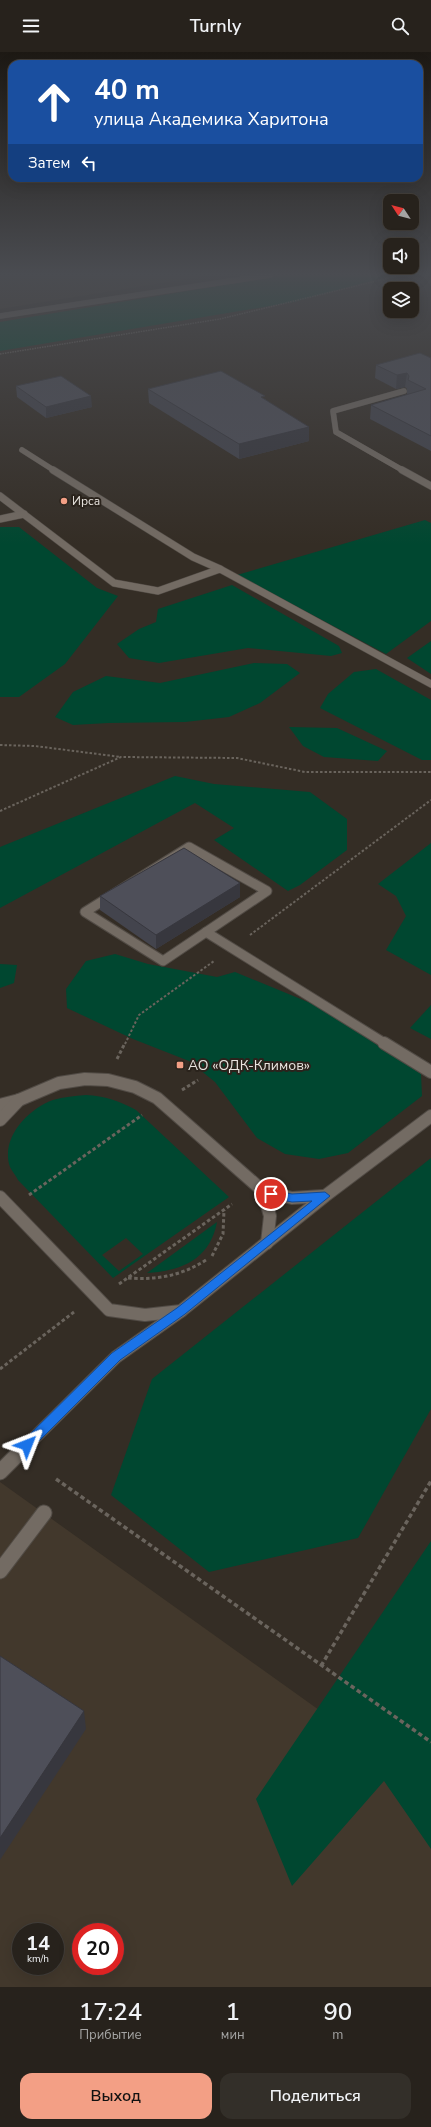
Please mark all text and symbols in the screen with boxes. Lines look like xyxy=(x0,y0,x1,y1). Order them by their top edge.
text: Turnly xyxy=(190,14,241,38)
icon: menu xyxy=(20,15,42,37)
icon: search xyxy=(389,15,411,37)
text: 40 m xyxy=(94,71,160,109)
icon: ahead xyxy=(28,76,80,128)
text: улица Академика Харитона xyxy=(94,107,329,131)
icon: left xyxy=(78,152,100,174)
text: Затем xyxy=(28,153,70,173)
north arrow xyxy=(383,194,419,230)
map controls xyxy=(383,194,419,318)
button: sound xyxy=(383,238,419,274)
button: layers xyxy=(383,282,419,318)
place label: Ирса xyxy=(72,493,100,509)
marker: Ирса xyxy=(59,496,69,506)
place label: АО «ОДК-Климов» xyxy=(188,1056,310,1075)
marker: АО «ОДК-Климов» xyxy=(175,1060,185,1070)
pin xyxy=(254,1177,288,1211)
icon: arrive xyxy=(260,1183,282,1205)
position arrow xyxy=(6,1424,48,1466)
speed limit sign: 20 xyxy=(72,1923,124,1975)
text: 14 xyxy=(26,1930,50,1957)
text: km/h xyxy=(27,1952,49,1966)
text: 17:24 xyxy=(79,1996,142,2028)
text: 1 xyxy=(226,1996,240,2028)
text: 90 xyxy=(323,1996,352,2028)
text: Прибытие xyxy=(79,2026,142,2044)
text: мин xyxy=(221,2026,245,2044)
text: m xyxy=(332,2026,343,2044)
button: Выход xyxy=(20,2073,212,2119)
button: Поделиться xyxy=(220,2073,411,2119)

